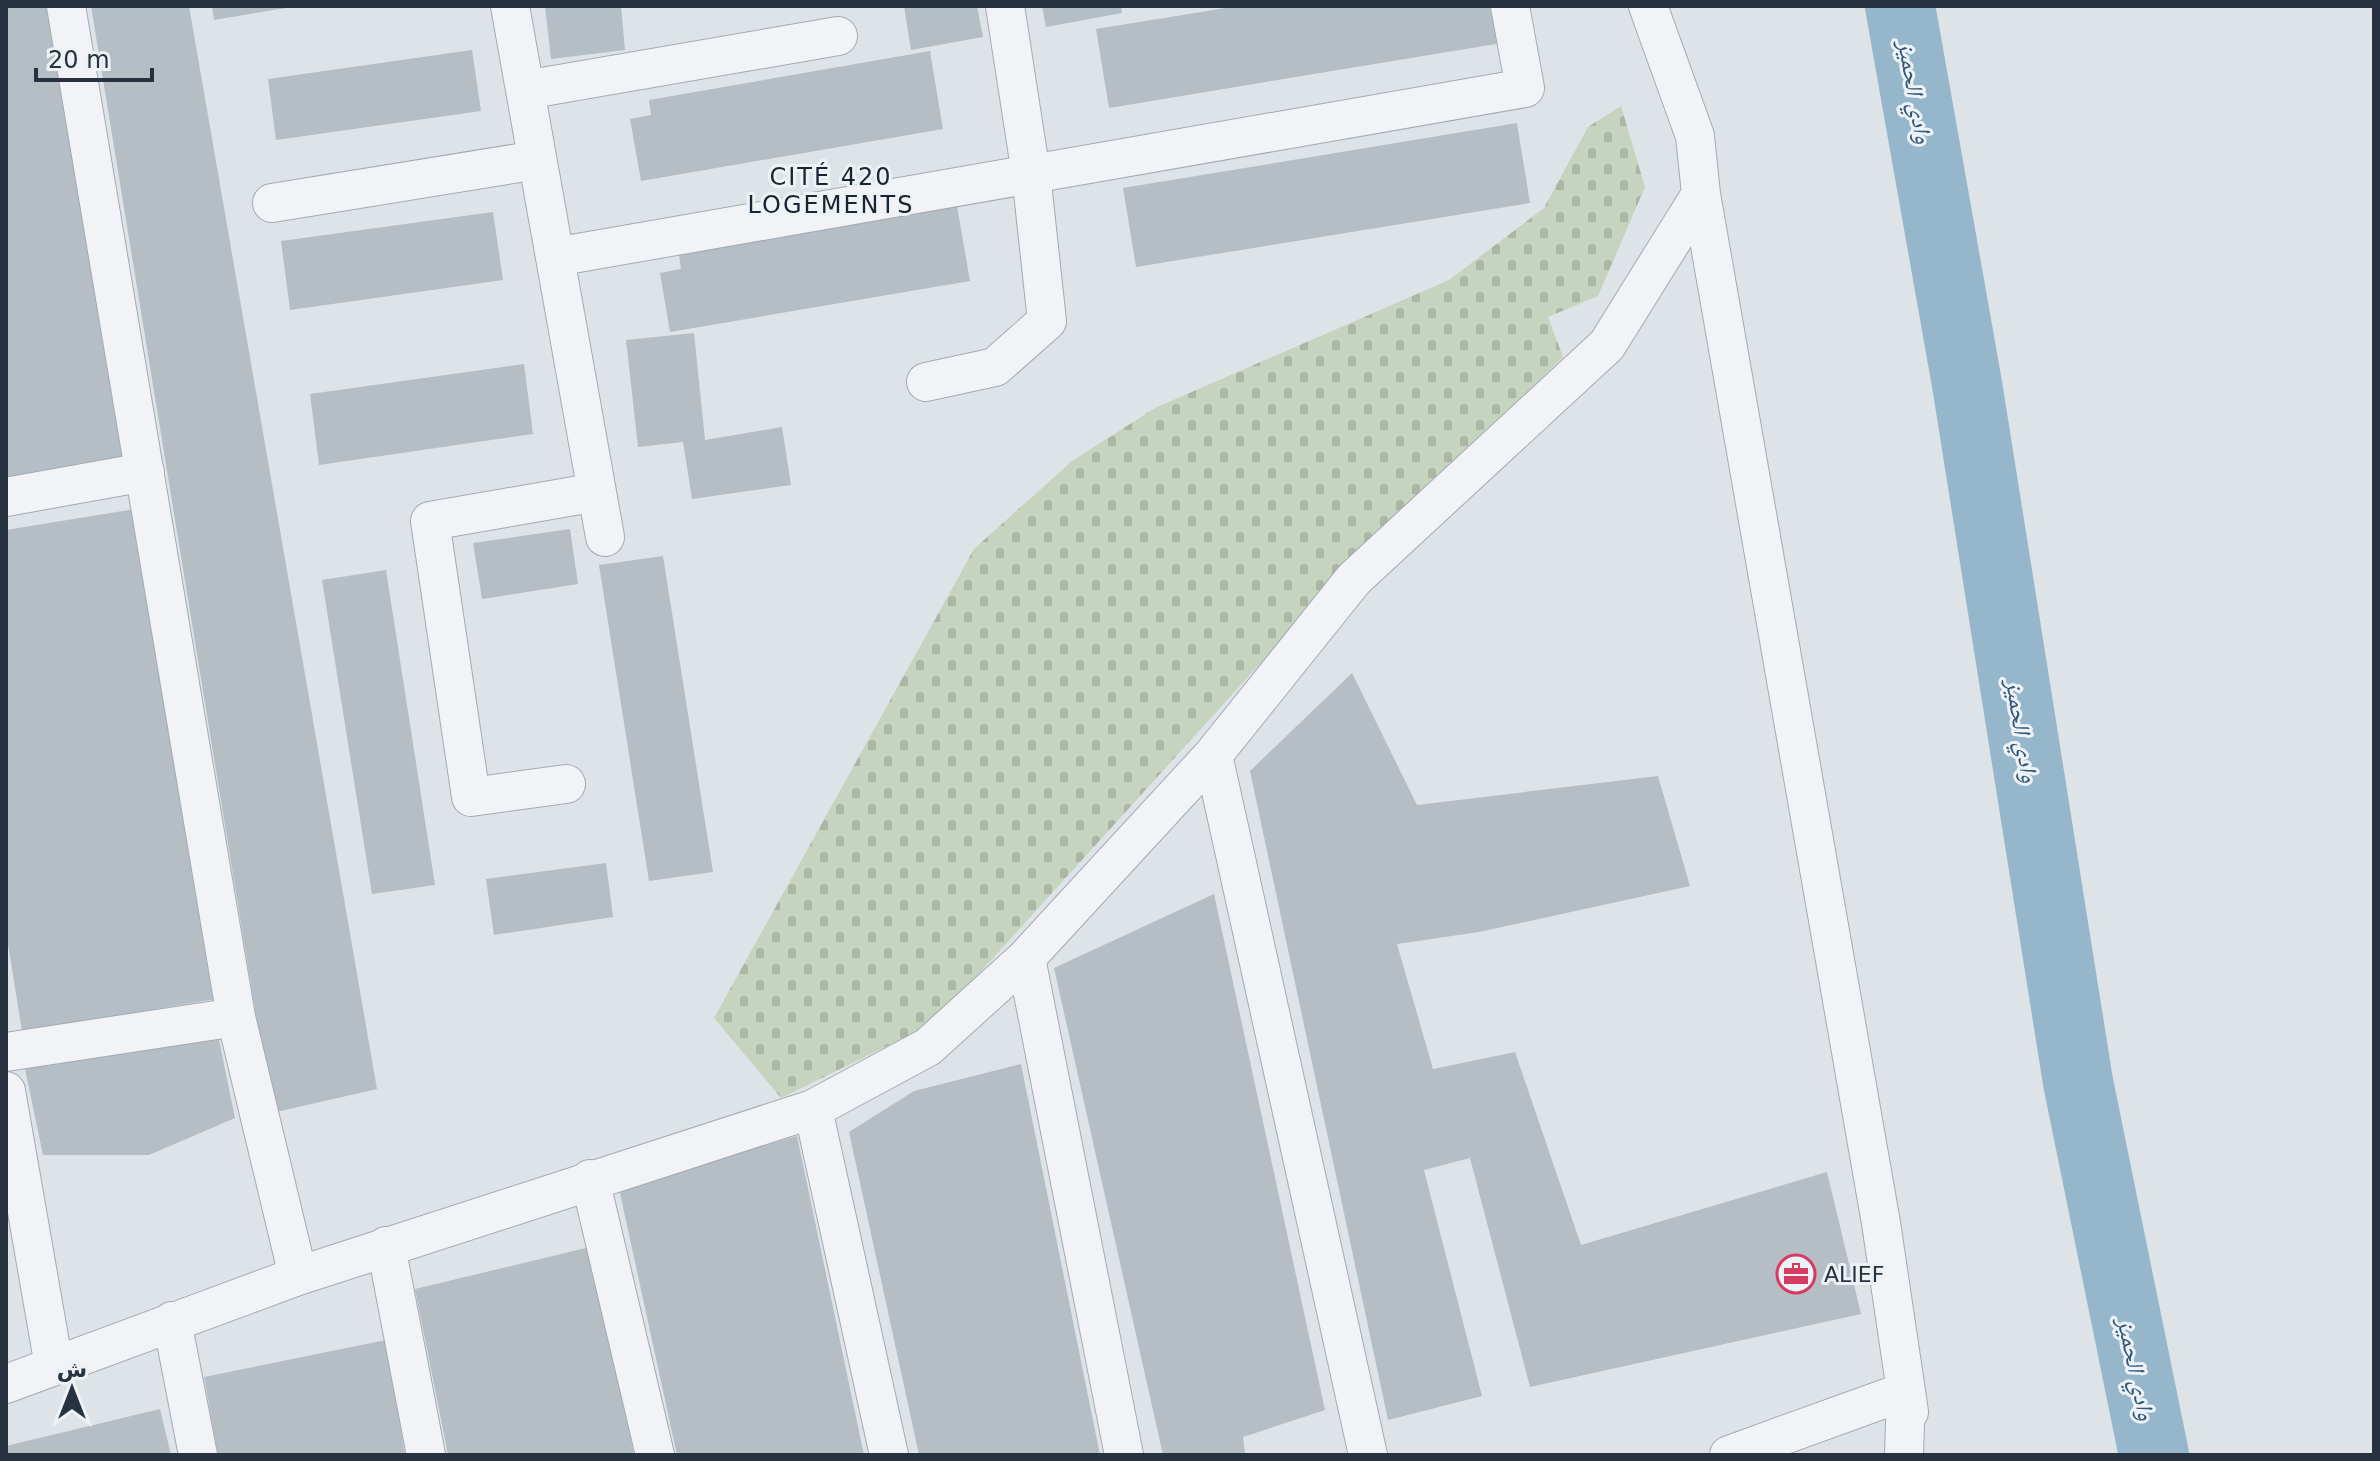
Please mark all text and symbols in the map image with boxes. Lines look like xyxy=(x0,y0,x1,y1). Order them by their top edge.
scale bar xyxy=(36,32,152,82)
water label: وادي الحميز xyxy=(1887,36,1938,147)
text: 20 m xyxy=(48,46,110,74)
district label: CITÉ 420 LOGEMENTS xyxy=(748,162,914,219)
water label: وادي الحميز xyxy=(1995,675,2044,786)
office icon: ALIEF xyxy=(1775,1253,1817,1295)
place label: ALIEF xyxy=(1824,1262,1884,1287)
water label: وادي الحميز xyxy=(2106,1313,2161,1424)
north arrow xyxy=(32,1349,112,1429)
text: ش xyxy=(57,1357,87,1382)

